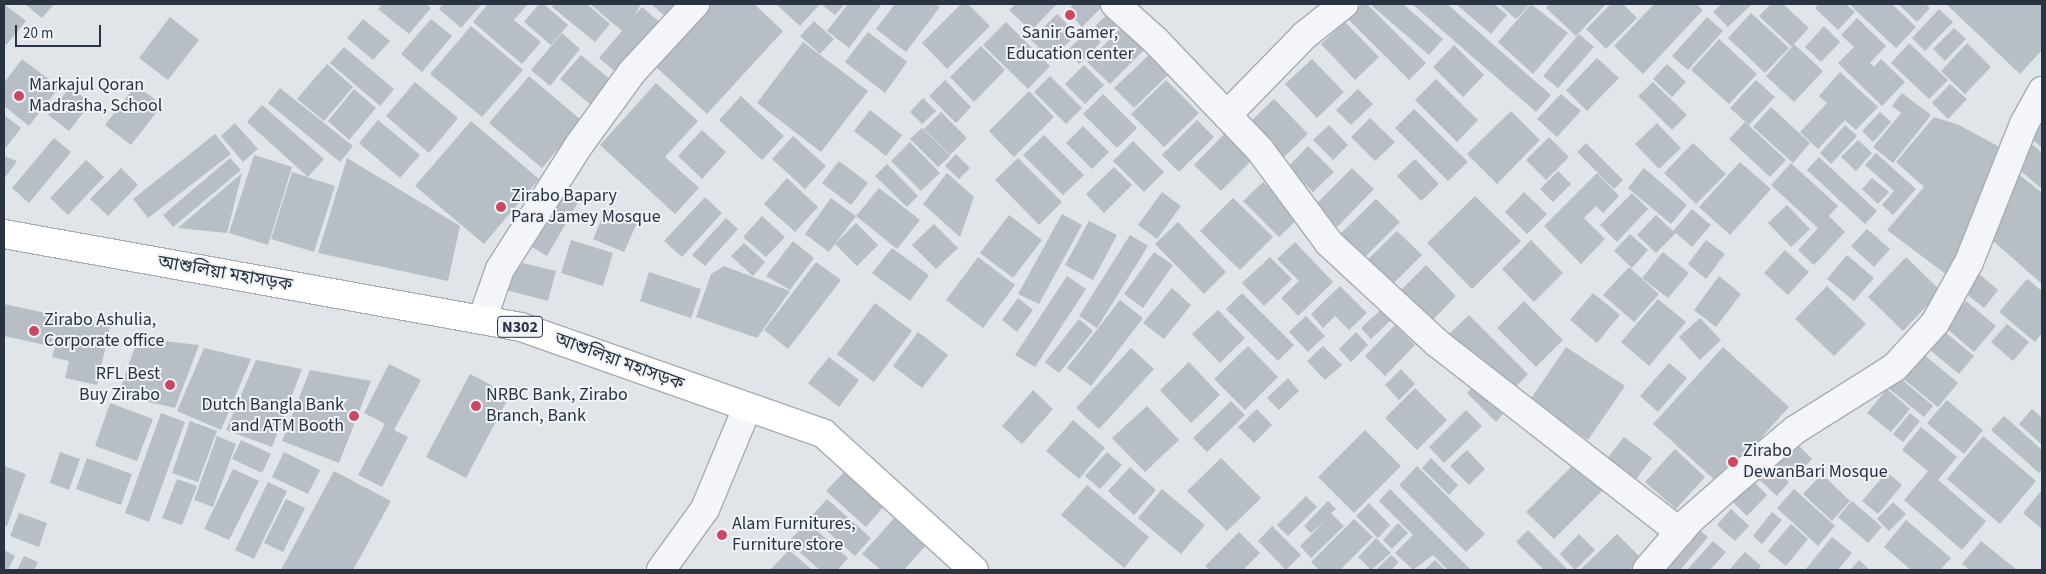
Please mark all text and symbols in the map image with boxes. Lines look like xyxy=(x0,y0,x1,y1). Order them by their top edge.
marker: Sanir Gamer, Education center xyxy=(1064,9,1076,21)
scale bar xyxy=(18,15,104,47)
text: 20 m xyxy=(23,23,53,44)
place label: Sanir Gamer, Education center xyxy=(1006,23,1134,66)
place label: Markajul Qoran Madrasha, School xyxy=(29,75,162,118)
marker: Markajul Qoran Madrasha, School xyxy=(13,90,25,102)
place label: Zirabo Bapary Para Jamey Mosque xyxy=(511,186,661,228)
marker: Zirabo Bapary Para Jamey Mosque xyxy=(495,201,507,213)
street label: আশুলিয়া মহাসড়ক xyxy=(156,252,294,296)
place label: Zirabo Ashulia, Corporate office xyxy=(44,310,164,352)
road number: N302 xyxy=(496,314,544,341)
marker: Zirabo Ashulia, Corporate office xyxy=(28,325,40,337)
street label: আশুলিয়া মহাসড়ক xyxy=(551,329,687,395)
place label: RFL Best Buy Zirabo xyxy=(79,364,160,406)
marker: RFL Best Buy Zirabo xyxy=(164,379,176,391)
place label: NRBC Bank, Zirabo Branch, Bank xyxy=(486,385,628,428)
place label: Dutch Bangla Bank and ATM Booth xyxy=(201,395,344,438)
marker: NRBC Bank, Zirabo Branch, Bank xyxy=(470,400,482,412)
marker: Dutch Bangla Bank and ATM Booth xyxy=(348,410,360,422)
place label: Zirabo DewanBari Mosque xyxy=(1743,441,1888,484)
marker: Zirabo DewanBari Mosque xyxy=(1727,456,1739,468)
place label: Alam Furnitures, Furniture store xyxy=(732,514,856,556)
marker: Alam Furnitures, Furniture store xyxy=(716,529,728,541)

